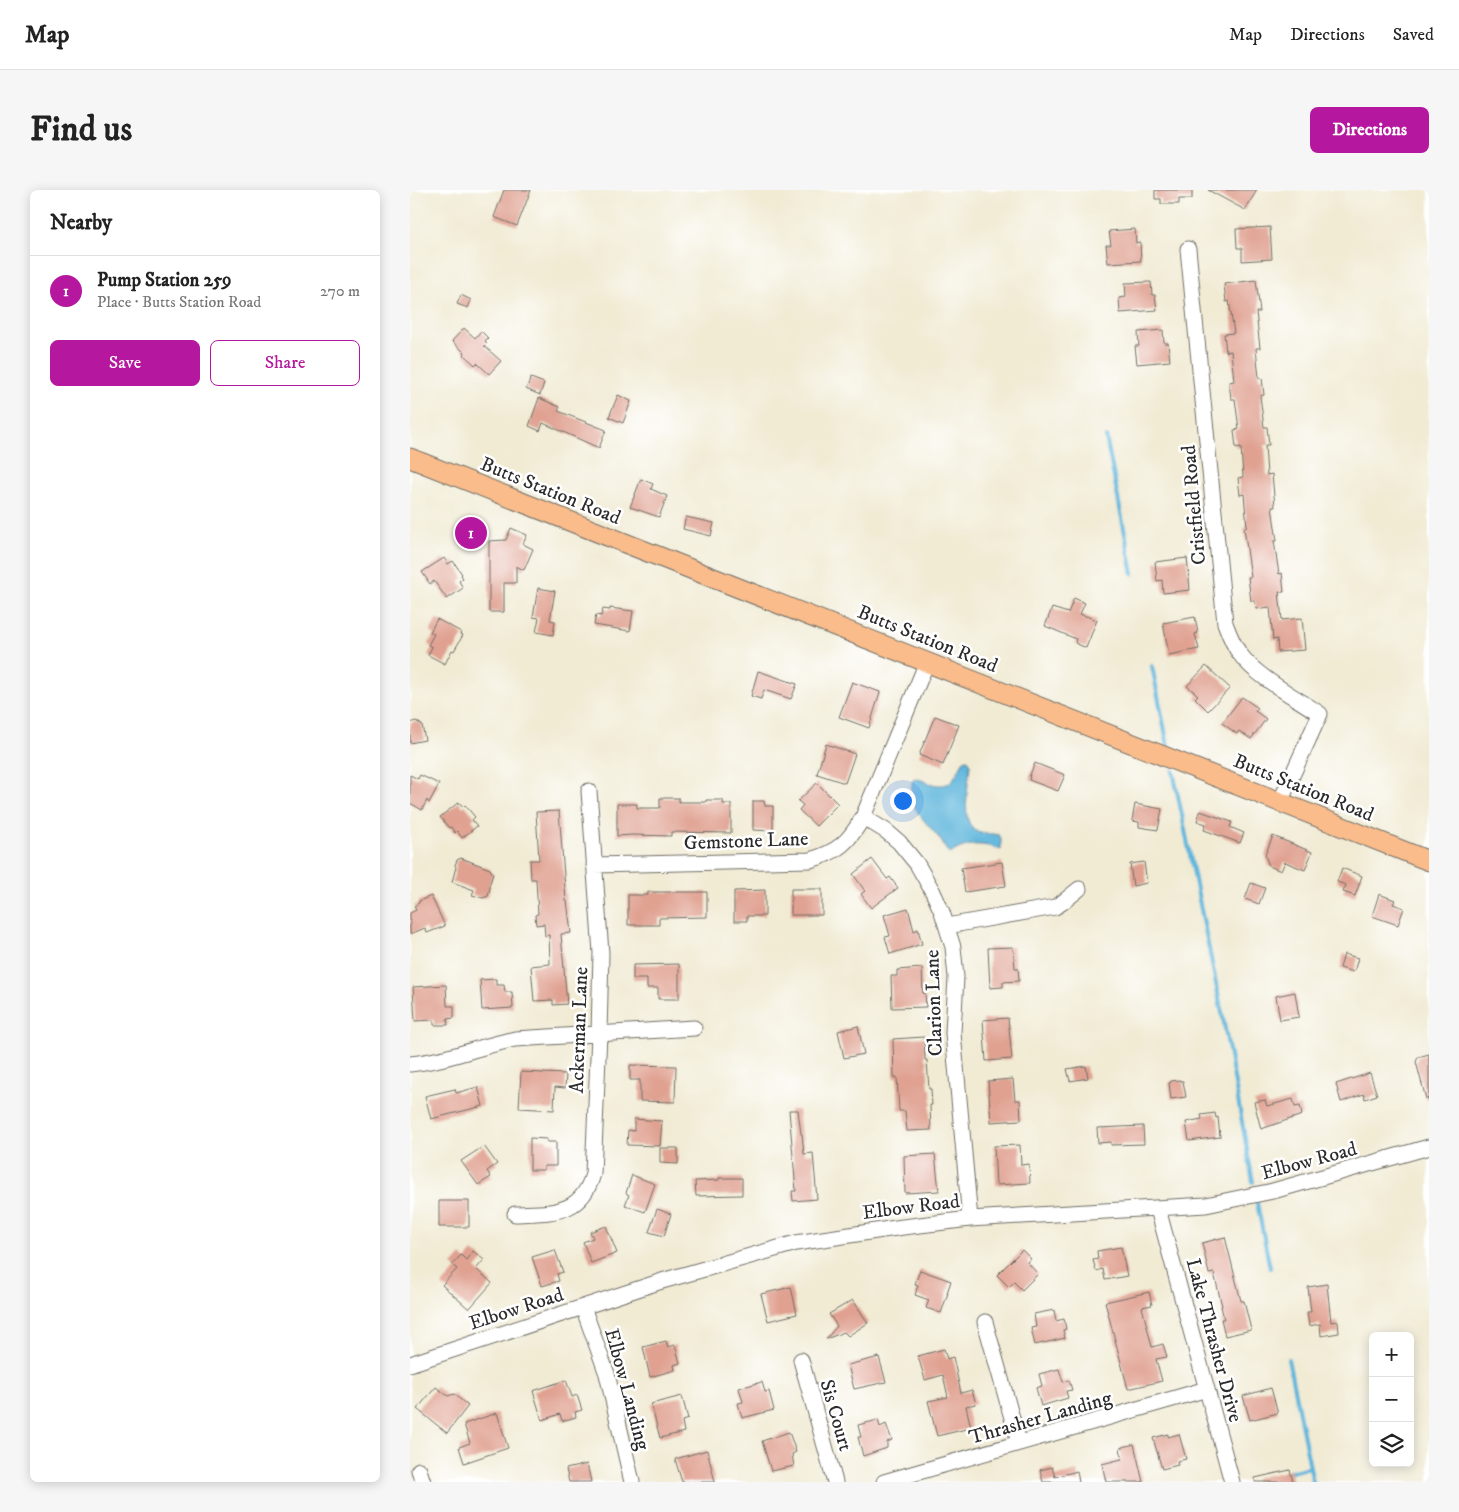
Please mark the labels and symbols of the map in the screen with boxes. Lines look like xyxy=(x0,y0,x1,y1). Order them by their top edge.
street label: Cristfield Road xyxy=(1177,444,1212,566)
street label: Butts Station Road xyxy=(477,452,624,531)
pin: 1 xyxy=(455,514,487,552)
street label: Butts Station Road xyxy=(854,600,1001,679)
street label: Butts Station Road xyxy=(1230,749,1377,828)
your location xyxy=(890,788,916,814)
street label: Gemstone Lane xyxy=(683,827,809,856)
street label: Clarion Lane xyxy=(920,949,949,1057)
street label: Ackerman Lane xyxy=(565,966,594,1094)
street label: Elbow Road xyxy=(1259,1137,1360,1186)
street label: Elbow Road xyxy=(861,1189,961,1226)
street label: Lake Thrasher Drive xyxy=(1180,1256,1247,1425)
street label: Elbow Road xyxy=(466,1282,567,1336)
street label: Elbow Landing xyxy=(598,1326,655,1453)
street label: Sis Court xyxy=(813,1377,858,1454)
street label: Thrasher Landing xyxy=(966,1386,1115,1451)

